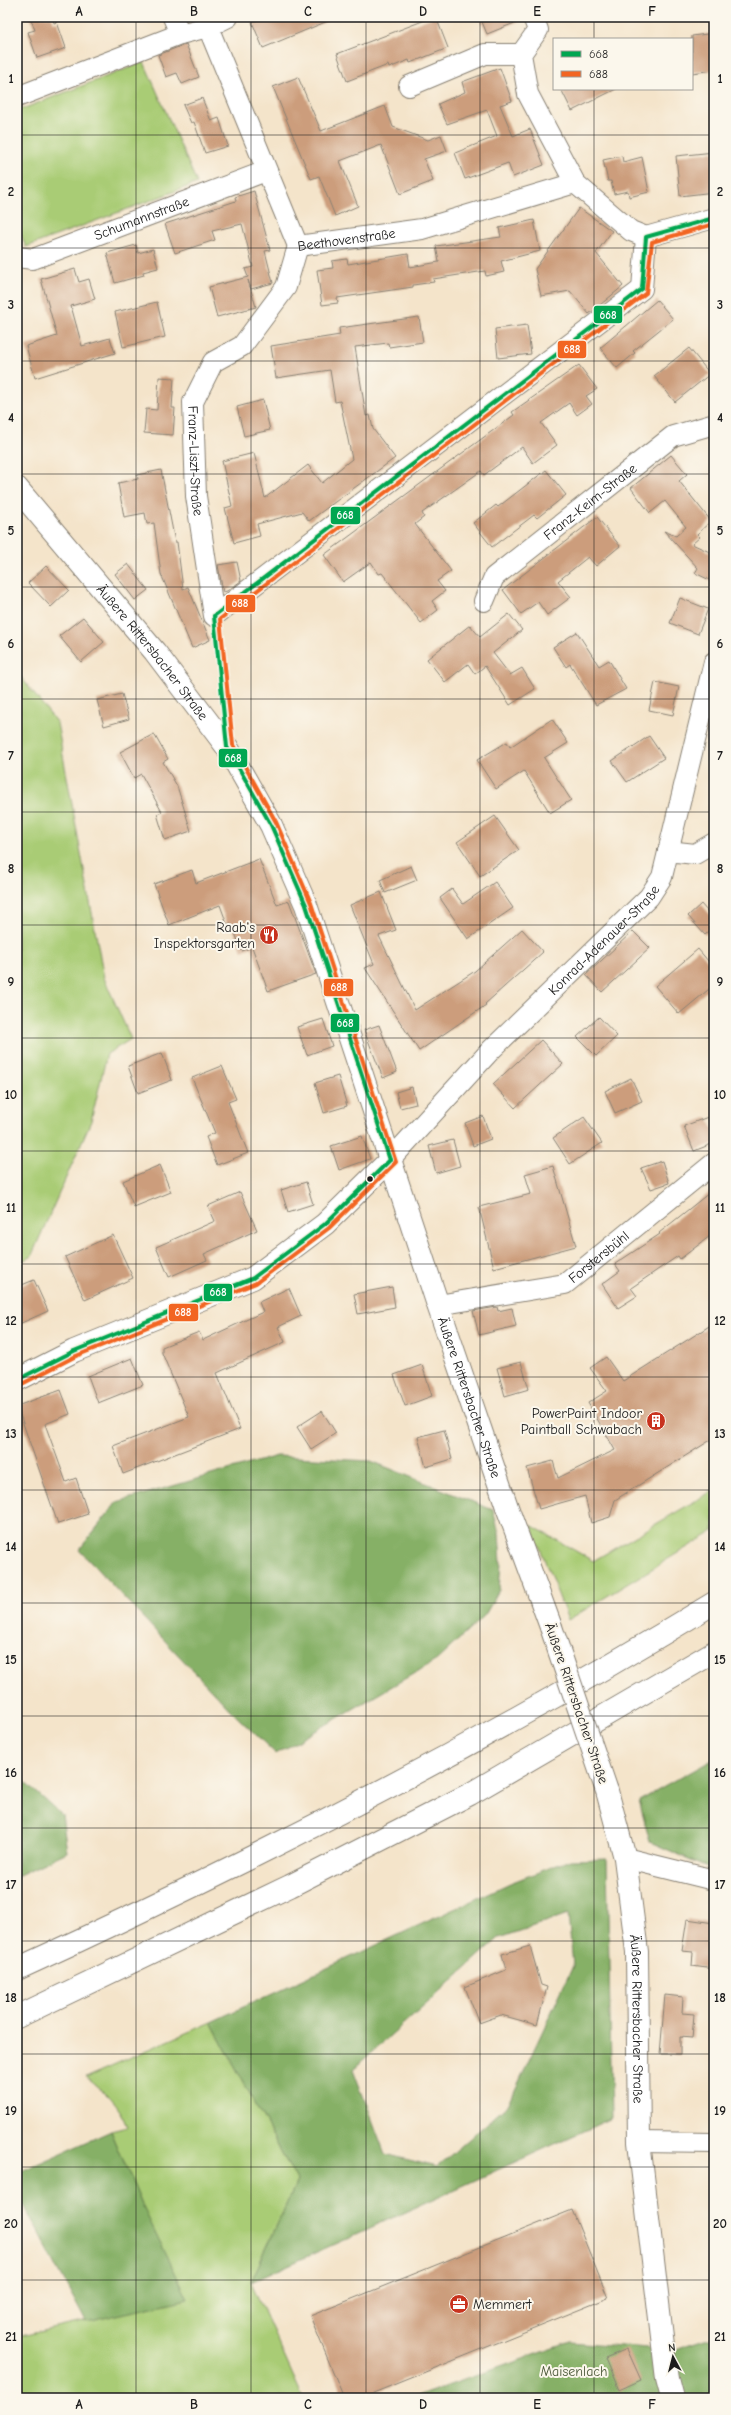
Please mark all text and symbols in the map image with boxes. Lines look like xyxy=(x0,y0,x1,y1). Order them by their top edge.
text: A xyxy=(75,4,83,19)
text: B xyxy=(190,4,198,19)
text: C xyxy=(304,4,312,19)
text: D xyxy=(419,4,427,19)
text: E xyxy=(533,4,541,19)
text: F xyxy=(648,4,656,19)
legend xyxy=(553,38,693,90)
text: 668 xyxy=(589,47,608,61)
text: 688 xyxy=(589,67,608,81)
text: 1 xyxy=(8,71,14,86)
text: 1 xyxy=(717,71,723,86)
text: 2 xyxy=(8,184,14,199)
text: 2 xyxy=(717,184,723,199)
street label: Schumannstraße xyxy=(92,193,191,244)
street label: Beethovenstraße xyxy=(297,225,397,255)
text: 3 xyxy=(8,297,14,312)
text: 3 xyxy=(717,297,723,312)
line badge: 668 xyxy=(593,305,623,324)
text: 668 xyxy=(599,309,617,322)
line badge: 688 xyxy=(557,340,587,359)
text: 688 xyxy=(563,343,581,356)
street label: Franz-Liszt-Straße xyxy=(184,405,207,517)
text: 4 xyxy=(8,410,14,425)
text: 4 xyxy=(717,410,723,425)
street label: Franz-Keim-Straße xyxy=(540,460,640,544)
line badge: 668 xyxy=(330,506,361,525)
text: 668 xyxy=(336,509,354,522)
text: 5 xyxy=(8,523,15,538)
text: 5 xyxy=(717,523,724,538)
street label: Äußere Rittersbacher Straße xyxy=(93,581,212,724)
line badge: 688 xyxy=(225,594,256,613)
text: 688 xyxy=(231,597,249,610)
text: 6 xyxy=(8,636,15,651)
text: 6 xyxy=(717,636,724,651)
text: 7 xyxy=(8,748,14,763)
line badge: 668 xyxy=(218,748,248,768)
text: 7 xyxy=(717,748,723,763)
text: 668 xyxy=(224,752,242,765)
text: 8 xyxy=(8,861,14,876)
text: 8 xyxy=(717,861,723,876)
street label: Konrad-Adenauer-Straße xyxy=(545,882,663,999)
place label: Raab's Inspektorsgarten xyxy=(154,919,255,952)
restaurant icon: Raab's Inspektorsgarten xyxy=(258,924,280,946)
text: 9 xyxy=(8,974,15,989)
text: 9 xyxy=(717,974,724,989)
line badge: 688 xyxy=(323,978,354,997)
text: 688 xyxy=(330,981,348,994)
line badge: 668 xyxy=(330,1013,360,1033)
text: 668 xyxy=(336,1017,354,1030)
text: 10 xyxy=(5,1087,17,1102)
text: 10 xyxy=(714,1087,726,1102)
unlabelled marker xyxy=(365,1174,375,1184)
text: 11 xyxy=(6,1200,16,1215)
text: 11 xyxy=(715,1200,725,1215)
street label: Forstersbühl xyxy=(565,1227,633,1287)
line badge: 668 xyxy=(203,1283,233,1302)
text: 668 xyxy=(209,1286,227,1299)
line badge: 688 xyxy=(168,1303,199,1322)
text: 688 xyxy=(174,1306,192,1319)
text: 12 xyxy=(5,1313,17,1328)
text: 12 xyxy=(714,1313,726,1328)
street label: Äußere Rittersbacher Straße xyxy=(434,1314,504,1480)
place label: PowerPaint Indoor Paintball Schwabach xyxy=(521,1405,642,1438)
building icon: PowerPaint Indoor Paintball Schwabach xyxy=(645,1410,667,1432)
text: 13 xyxy=(5,1426,17,1441)
text: 13 xyxy=(714,1426,726,1441)
text: 14 xyxy=(5,1539,17,1554)
text: 14 xyxy=(714,1539,726,1554)
street label: Äußere Rittersbacher Straße xyxy=(541,1620,612,1786)
text: 15 xyxy=(5,1652,17,1667)
text: 15 xyxy=(714,1652,726,1667)
text: 16 xyxy=(5,1765,17,1780)
text: 16 xyxy=(714,1765,726,1780)
text: 17 xyxy=(6,1877,17,1892)
text: 17 xyxy=(715,1877,726,1892)
street label: Äußere Rittersbacher Straße xyxy=(626,1933,647,2104)
text: 18 xyxy=(5,1990,17,2005)
text: 18 xyxy=(714,1990,726,2005)
text: 19 xyxy=(5,2103,17,2118)
text: 19 xyxy=(714,2103,726,2118)
text: 20 xyxy=(4,2216,18,2231)
text: 20 xyxy=(713,2216,727,2231)
office icon: Memmert xyxy=(448,2293,470,2315)
place label: Memmert xyxy=(473,2296,532,2313)
text: 21 xyxy=(5,2329,17,2344)
text: 21 xyxy=(714,2329,726,2344)
north arrow xyxy=(653,2337,693,2377)
text: N xyxy=(667,2341,676,2354)
park label: Maisenlach xyxy=(540,2363,608,2380)
text: A xyxy=(75,2397,83,2412)
text: B xyxy=(190,2397,198,2412)
text: C xyxy=(304,2397,312,2412)
text: D xyxy=(419,2397,427,2412)
text: E xyxy=(533,2397,541,2412)
text: F xyxy=(648,2397,656,2412)

